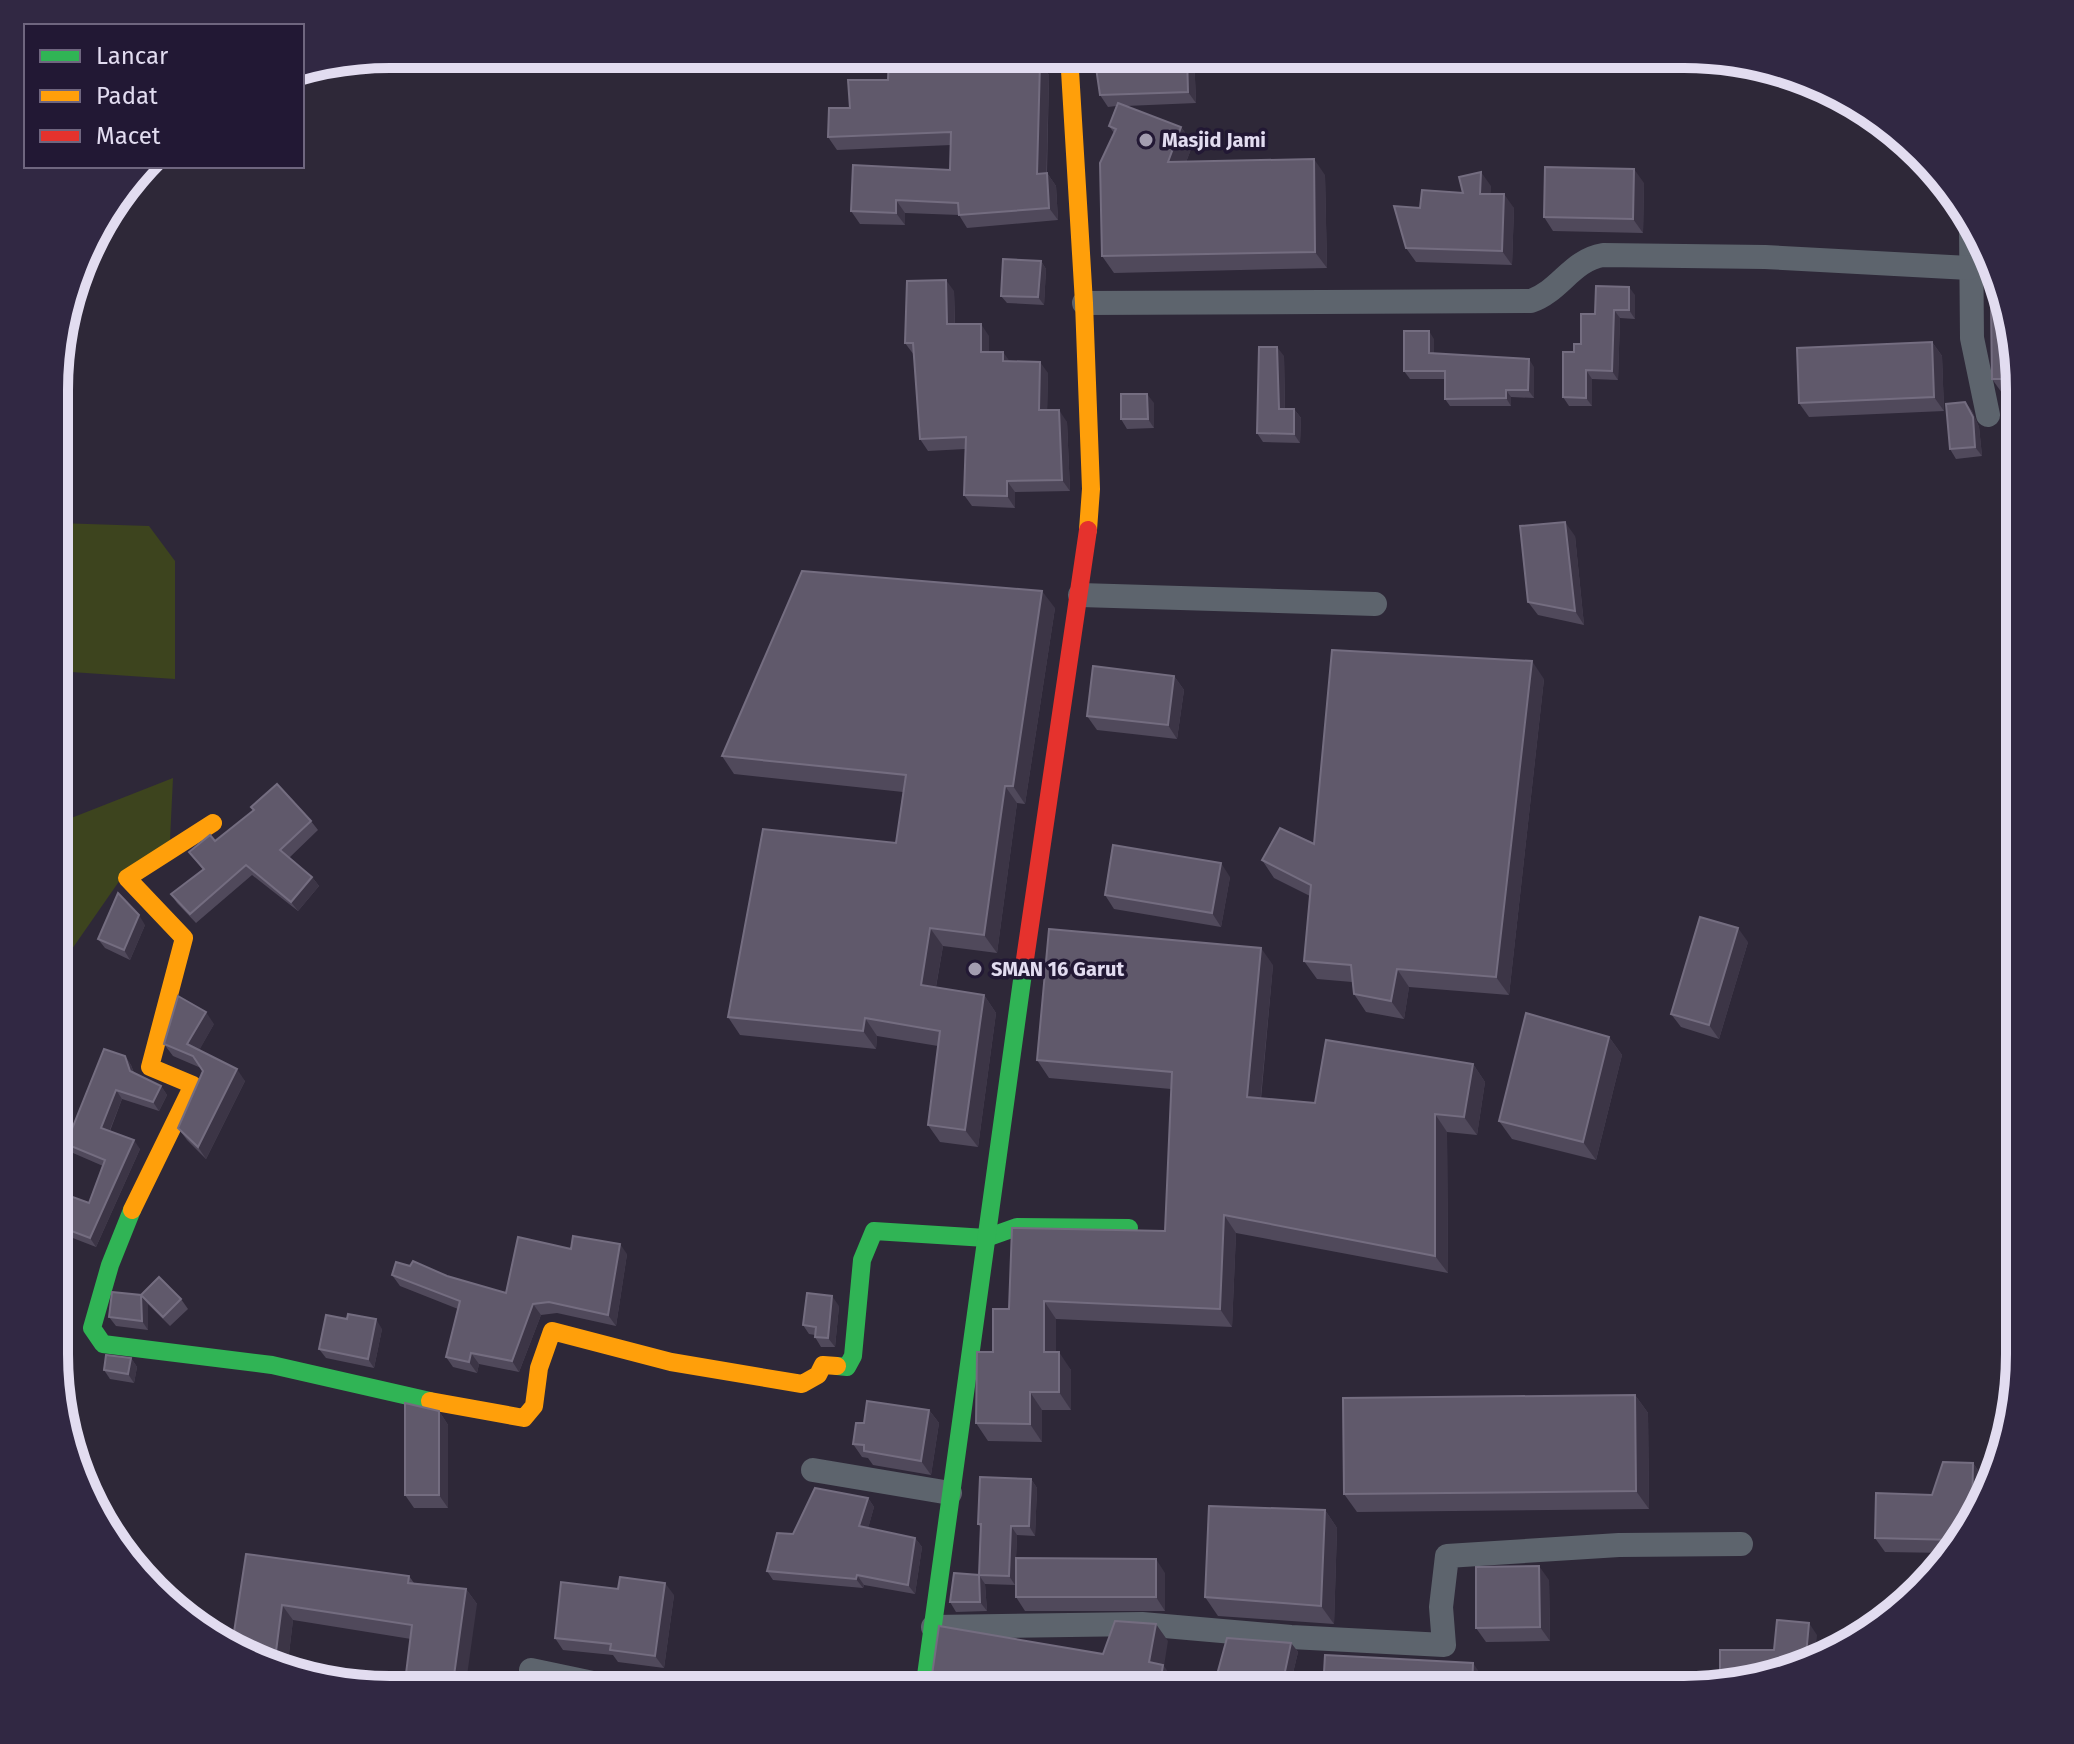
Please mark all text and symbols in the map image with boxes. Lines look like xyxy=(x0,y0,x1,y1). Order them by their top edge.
legend xyxy=(24,24,304,168)
text: Lancar xyxy=(96,42,169,70)
text: Padat xyxy=(96,82,158,110)
text: Macet xyxy=(96,122,161,150)
place label: Masjid Jami xyxy=(1162,128,1266,152)
marker: Masjid Jami xyxy=(1137,131,1155,149)
place label: SMAN 16 Garut xyxy=(991,957,1124,981)
marker: SMAN 16 Garut xyxy=(966,960,984,978)

